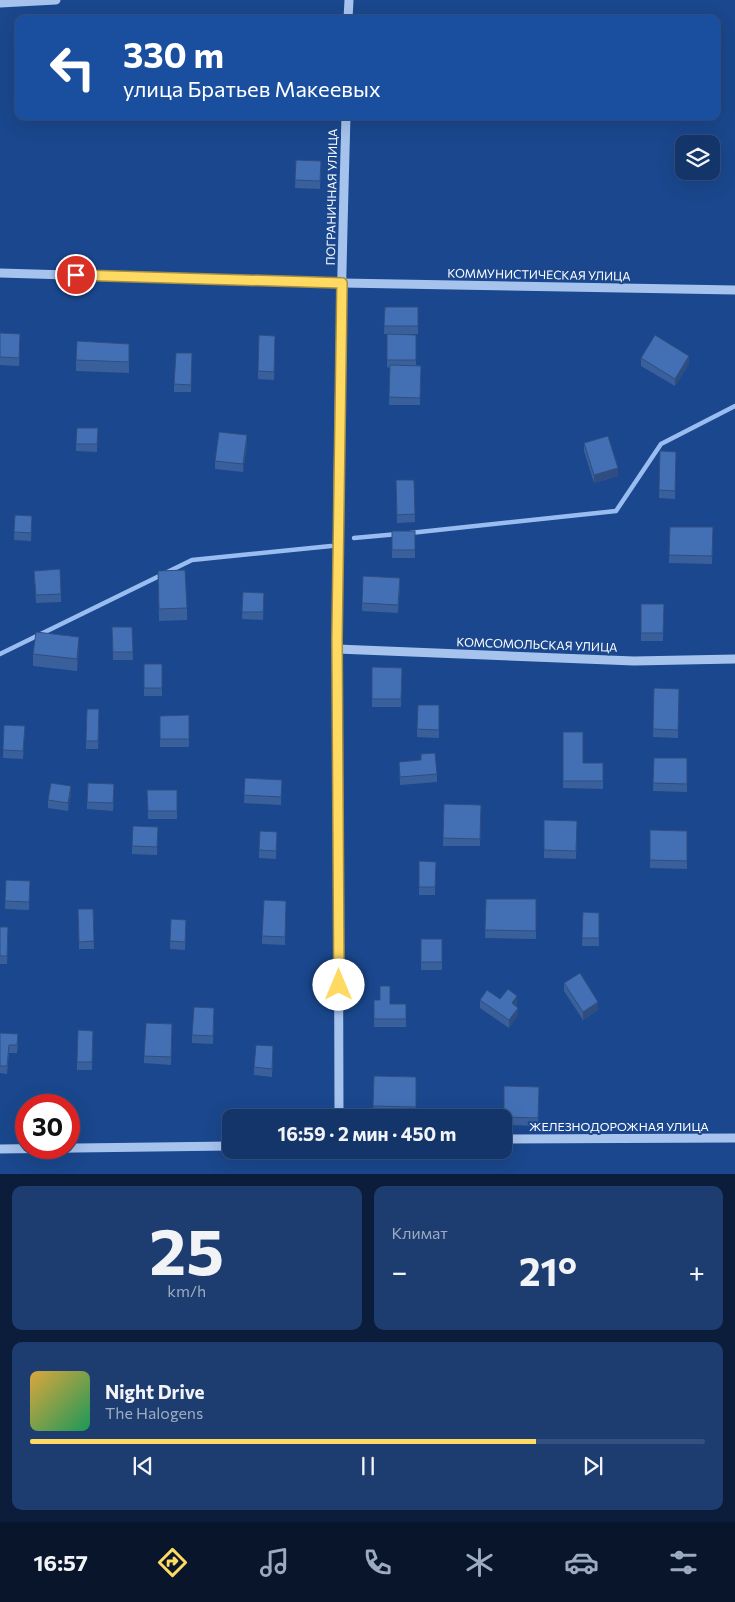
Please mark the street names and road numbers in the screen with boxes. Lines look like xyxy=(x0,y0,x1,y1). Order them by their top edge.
street label: ПОГРАНИЧНАЯ УЛИЦА xyxy=(323,128,339,266)
street label: КОММУНИСТИЧЕСКАЯ УЛИЦА xyxy=(447,265,631,283)
street label: КОМСОМОЛЬСКАЯ УЛИЦА xyxy=(456,634,618,654)
street label: ЖЕЛЕЗНОДОРОЖНАЯ УЛИЦА xyxy=(529,1119,709,1133)

